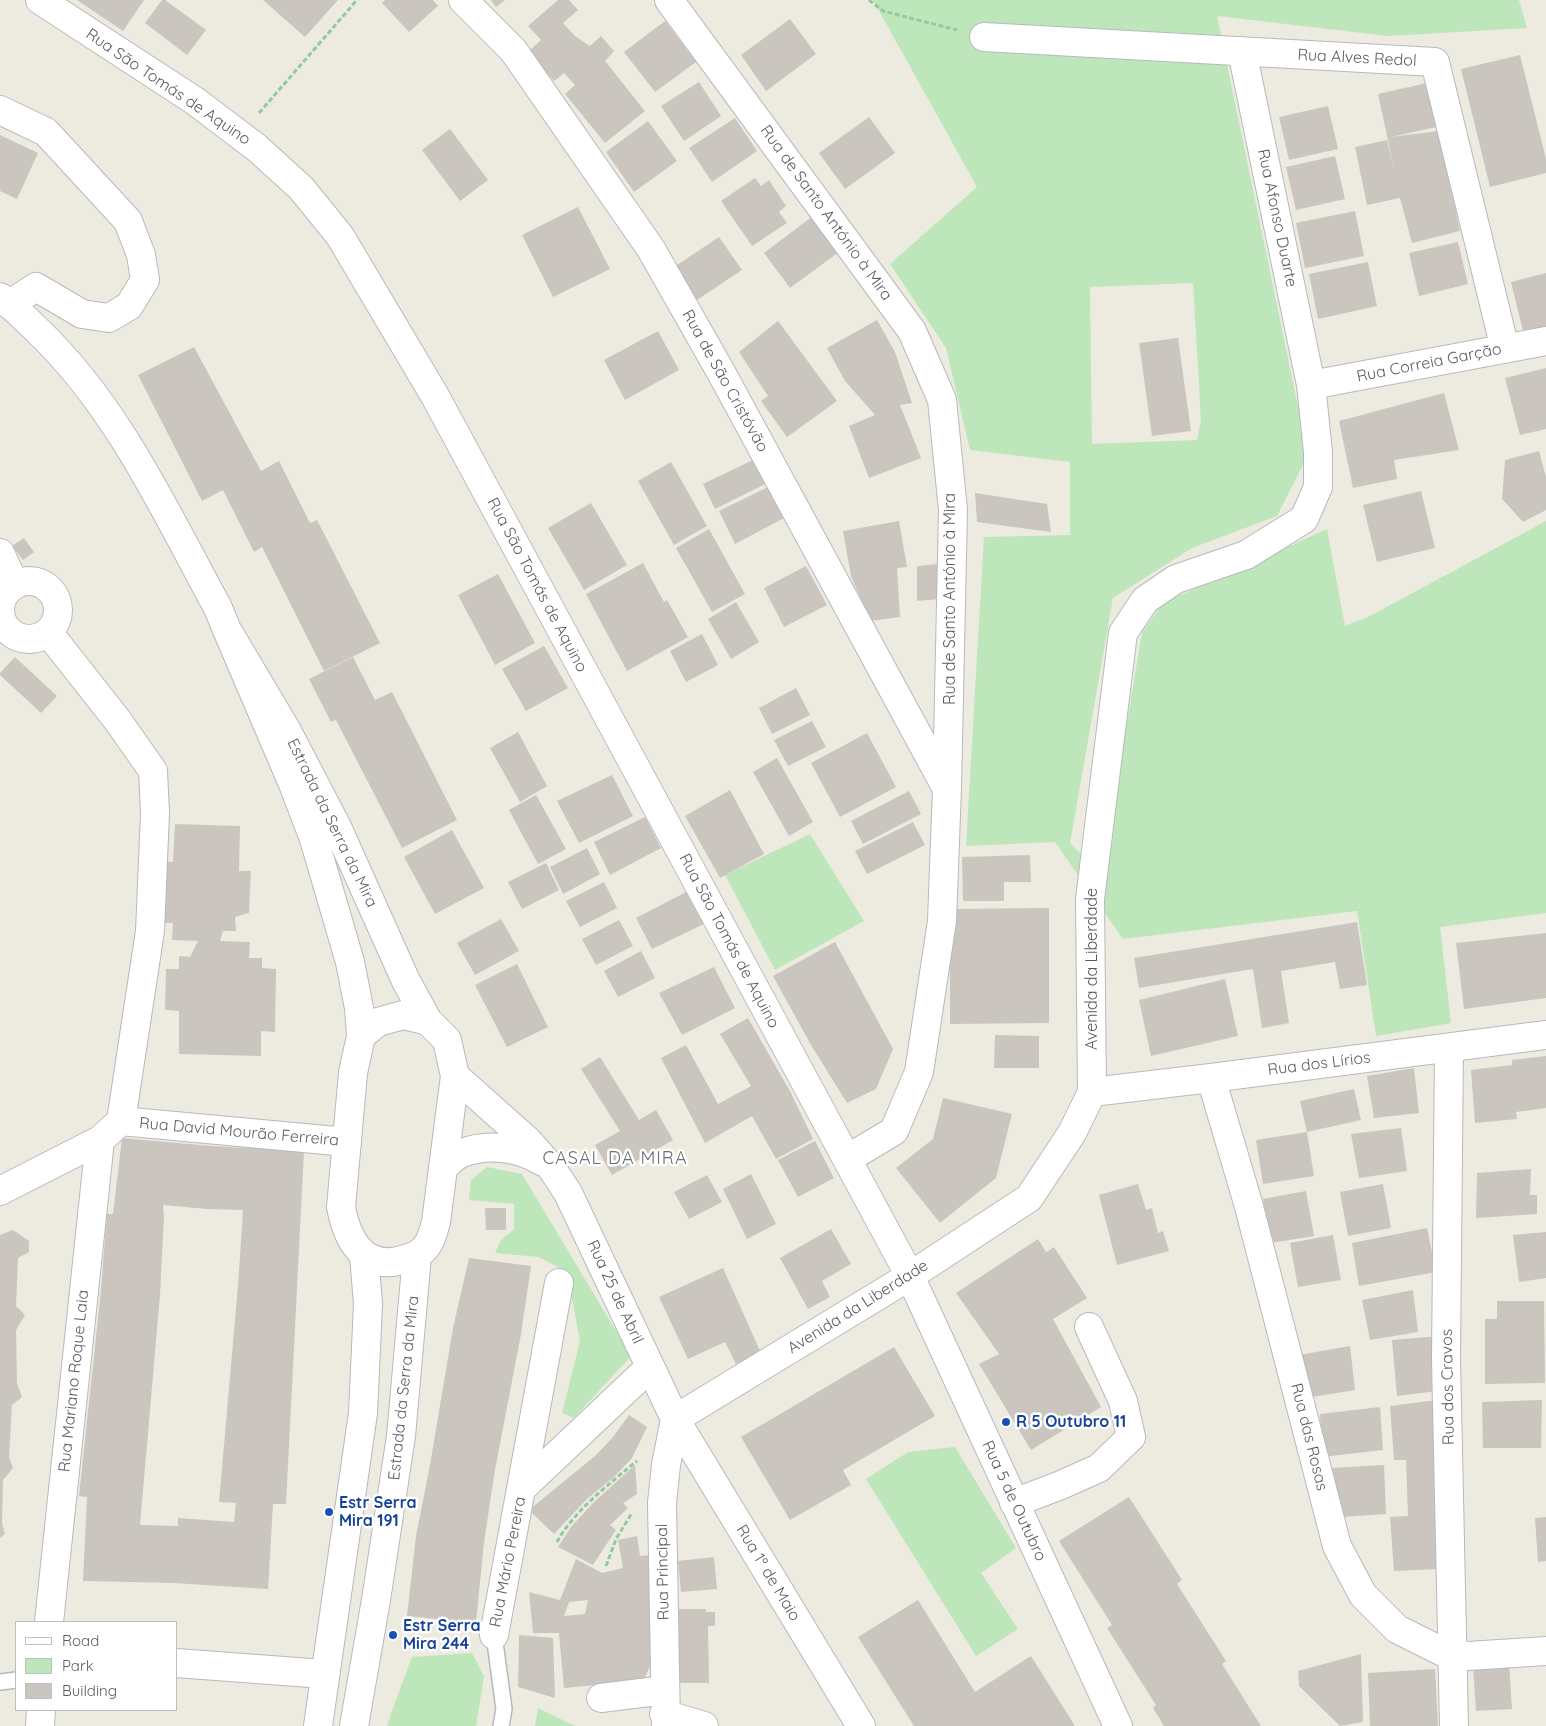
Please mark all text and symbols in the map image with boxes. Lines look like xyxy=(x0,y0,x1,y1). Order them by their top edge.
street label: Rua São Tomás de Aquino xyxy=(82,25,254,149)
street label: Rua Alves Redol xyxy=(1297,45,1417,71)
street label: Rua de Santo António à Mira xyxy=(756,122,896,304)
street label: Rua Afonso Duarte xyxy=(1253,147,1301,289)
street label: Rua de São Cristóvão xyxy=(678,306,772,456)
street label: Rua Correia Garção xyxy=(1355,340,1503,386)
street label: Rua de Santo António à Mira xyxy=(940,493,960,705)
street label: Rua São Tomás de Aquino xyxy=(483,495,591,675)
street label: Estrada da Serra da Mira xyxy=(283,735,381,911)
street label: Rua São Tomás de Aquino xyxy=(675,851,783,1031)
street label: Avenida da Liberdade xyxy=(1082,888,1102,1050)
street label: Rua dos Lírios xyxy=(1266,1048,1372,1080)
street label: Rua David Mourão Ferreira xyxy=(138,1114,340,1150)
district label: CASAL DA MIRA xyxy=(541,1148,689,1170)
street label: Rua 25 de Abril xyxy=(583,1237,647,1347)
street label: Avenida da Liberdade xyxy=(784,1256,932,1358)
street label: Rua Mariano Roque Laia xyxy=(55,1289,93,1473)
street label: Estrada da Serra da Mira xyxy=(385,1295,423,1481)
street label: Rua dos Cravos xyxy=(1437,1329,1459,1445)
street label: Rua das Rosas xyxy=(1286,1381,1332,1493)
place label: R 5 Outubro 11 xyxy=(1016,1412,1126,1432)
marker: R 5 Outubro 11 xyxy=(1000,1416,1012,1428)
street label: Rua 5 de Outubro xyxy=(978,1438,1050,1564)
place label: Estr Serra Mira 191 xyxy=(339,1493,417,1531)
street label: Rua Mário Pereira xyxy=(486,1495,530,1629)
marker: Estr Serra Mira 191 xyxy=(323,1506,335,1518)
street label: Rua 1º de Maio xyxy=(732,1521,804,1625)
street label: Rua Principal xyxy=(653,1523,673,1621)
place label: Estr Serra Mira 244 xyxy=(403,1616,481,1654)
legend xyxy=(15,1621,178,1711)
marker: Estr Serra Mira 244 xyxy=(387,1629,399,1641)
text: Road xyxy=(62,1631,99,1650)
text: Park xyxy=(62,1656,94,1675)
text: Building xyxy=(62,1681,117,1700)

